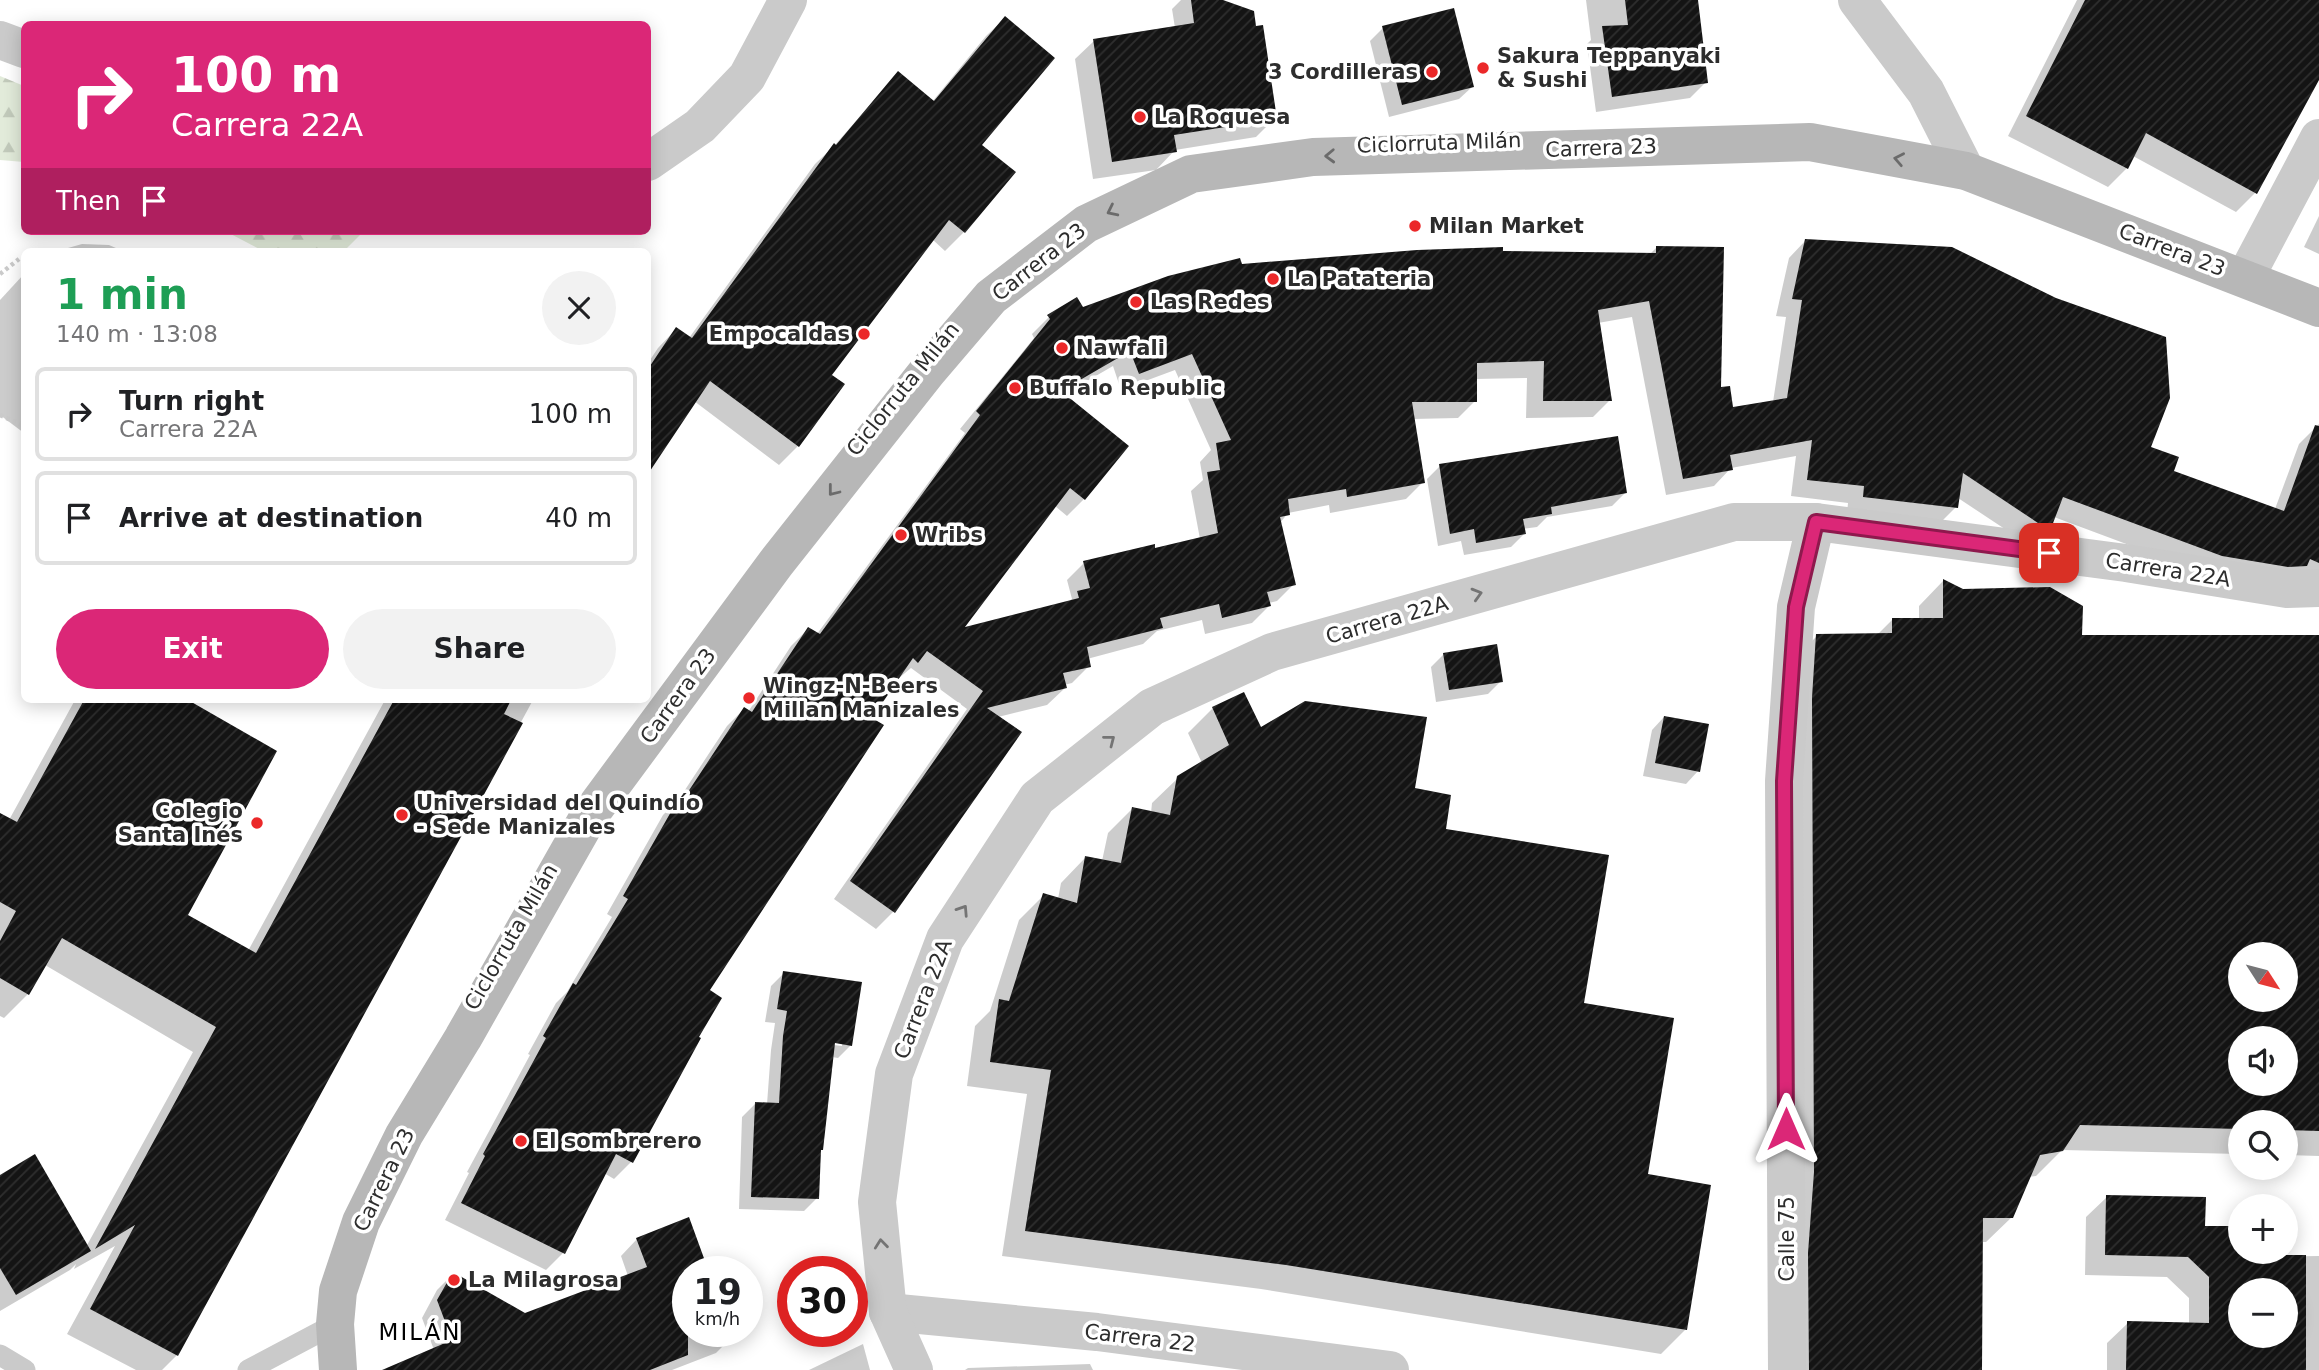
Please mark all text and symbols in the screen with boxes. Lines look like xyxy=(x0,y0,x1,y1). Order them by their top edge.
place label: Sakura Teppanyaki & Sushi xyxy=(1497,44,1721,92)
text: 100 m xyxy=(171,47,341,104)
icon: right xyxy=(56,49,147,140)
place label: 3 Cordilleras xyxy=(1268,60,1418,84)
marker: Sakura Teppanyaki & Sushi xyxy=(1475,60,1491,76)
marker: 3 Cordilleras xyxy=(1424,64,1440,80)
place label: La Roquesa xyxy=(1154,105,1290,129)
text: Carrera 22A xyxy=(171,106,363,144)
marker: La Roquesa xyxy=(1132,109,1148,125)
street label: Ciclorruta Milán xyxy=(1356,128,1522,158)
street label: Carrera 23 xyxy=(1545,134,1657,162)
one-way arrow xyxy=(1324,149,1335,164)
one-way arrow xyxy=(1893,152,1905,167)
icon: arrive xyxy=(135,182,173,220)
text: Then xyxy=(56,186,121,216)
one-way arrow xyxy=(1107,203,1119,217)
place label: Milan Market xyxy=(1429,214,1584,238)
street label: Carrera 23 xyxy=(988,218,1090,306)
marker: Milan Market xyxy=(1407,218,1423,234)
street label: Carrera 23 xyxy=(2116,219,2228,281)
place label: La Patateria xyxy=(1287,267,1431,291)
text: 1 min xyxy=(56,270,188,319)
button: close xyxy=(542,271,616,345)
marker: La Patateria xyxy=(1265,271,1281,287)
place label: Las Redes xyxy=(1150,290,1270,314)
marker: Las Redes xyxy=(1128,294,1144,310)
street label: Ciclorruta Milán xyxy=(842,317,964,461)
text: 140 m · 13:08 xyxy=(56,321,218,347)
place label: Empocaldas xyxy=(709,322,850,346)
marker: Empocaldas xyxy=(856,326,872,342)
place label: Nawfali xyxy=(1076,336,1165,360)
marker: Nawfali xyxy=(1054,340,1070,356)
place label: Buffalo Republic xyxy=(1029,376,1222,400)
marker: Buffalo Republic xyxy=(1007,380,1023,396)
text: Turn right xyxy=(119,386,264,416)
icon: right xyxy=(60,395,98,433)
text: 100 m xyxy=(529,399,612,429)
text: Carrera 22A xyxy=(119,416,257,442)
one-way arrow xyxy=(828,483,841,496)
icon: arrive xyxy=(60,499,98,537)
text: Arrive at destination xyxy=(119,503,423,533)
text: 40 m xyxy=(545,503,612,533)
place label: Wribs xyxy=(915,523,983,547)
pin xyxy=(2019,523,2079,583)
marker: Wribs xyxy=(893,527,909,543)
icon: arrive xyxy=(2030,534,2068,572)
street label: Carrera 22A xyxy=(2104,548,2233,592)
one-way arrow xyxy=(1471,588,1483,603)
street label: Carrera 22A xyxy=(1323,591,1452,649)
button: Exit xyxy=(56,609,329,689)
button: Share xyxy=(343,609,616,689)
street label: Carrera 23 xyxy=(635,644,721,748)
place label: Wingz-N-Beers Millan Manizales xyxy=(763,674,959,722)
marker: Wingz-N-Beers Millan Manizales xyxy=(741,690,757,706)
one-way arrow xyxy=(1102,735,1114,748)
place label: Universidad del Quindío - Sede Manizales xyxy=(416,791,700,839)
place label: Colegio Santa Inés xyxy=(118,799,243,847)
marker: Universidad del Quindío - Sede Manizales xyxy=(394,807,410,823)
marker: Colegio Santa Inés xyxy=(249,815,265,831)
street label: Ciclorruta Milán xyxy=(459,860,563,1014)
one-way arrow xyxy=(955,905,968,918)
street label: Carrera 22A xyxy=(889,935,957,1062)
north arrow xyxy=(2228,942,2298,1012)
map controls xyxy=(2228,942,2298,1348)
button: sound xyxy=(2228,1026,2298,1096)
position arrow xyxy=(1749,1092,1823,1166)
button: search xyxy=(2228,1110,2298,1180)
street label: Carrera 23 xyxy=(349,1124,419,1236)
place label: El sombrerero xyxy=(535,1129,702,1153)
marker: El sombrerero xyxy=(513,1133,529,1149)
button: + xyxy=(2228,1194,2298,1264)
street label: Calle 75 xyxy=(1775,1196,1799,1282)
one-way arrow xyxy=(874,1238,889,1249)
speed limit sign: 30 xyxy=(777,1256,868,1347)
place label: La Milagrosa xyxy=(468,1268,619,1292)
marker: La Milagrosa xyxy=(446,1272,462,1288)
text: 19 xyxy=(693,1272,742,1312)
button: − xyxy=(2228,1278,2298,1348)
text: km/h xyxy=(695,1308,740,1329)
district label: MILÁN xyxy=(379,1318,461,1345)
street label: Carrera 22 xyxy=(1083,1319,1197,1357)

